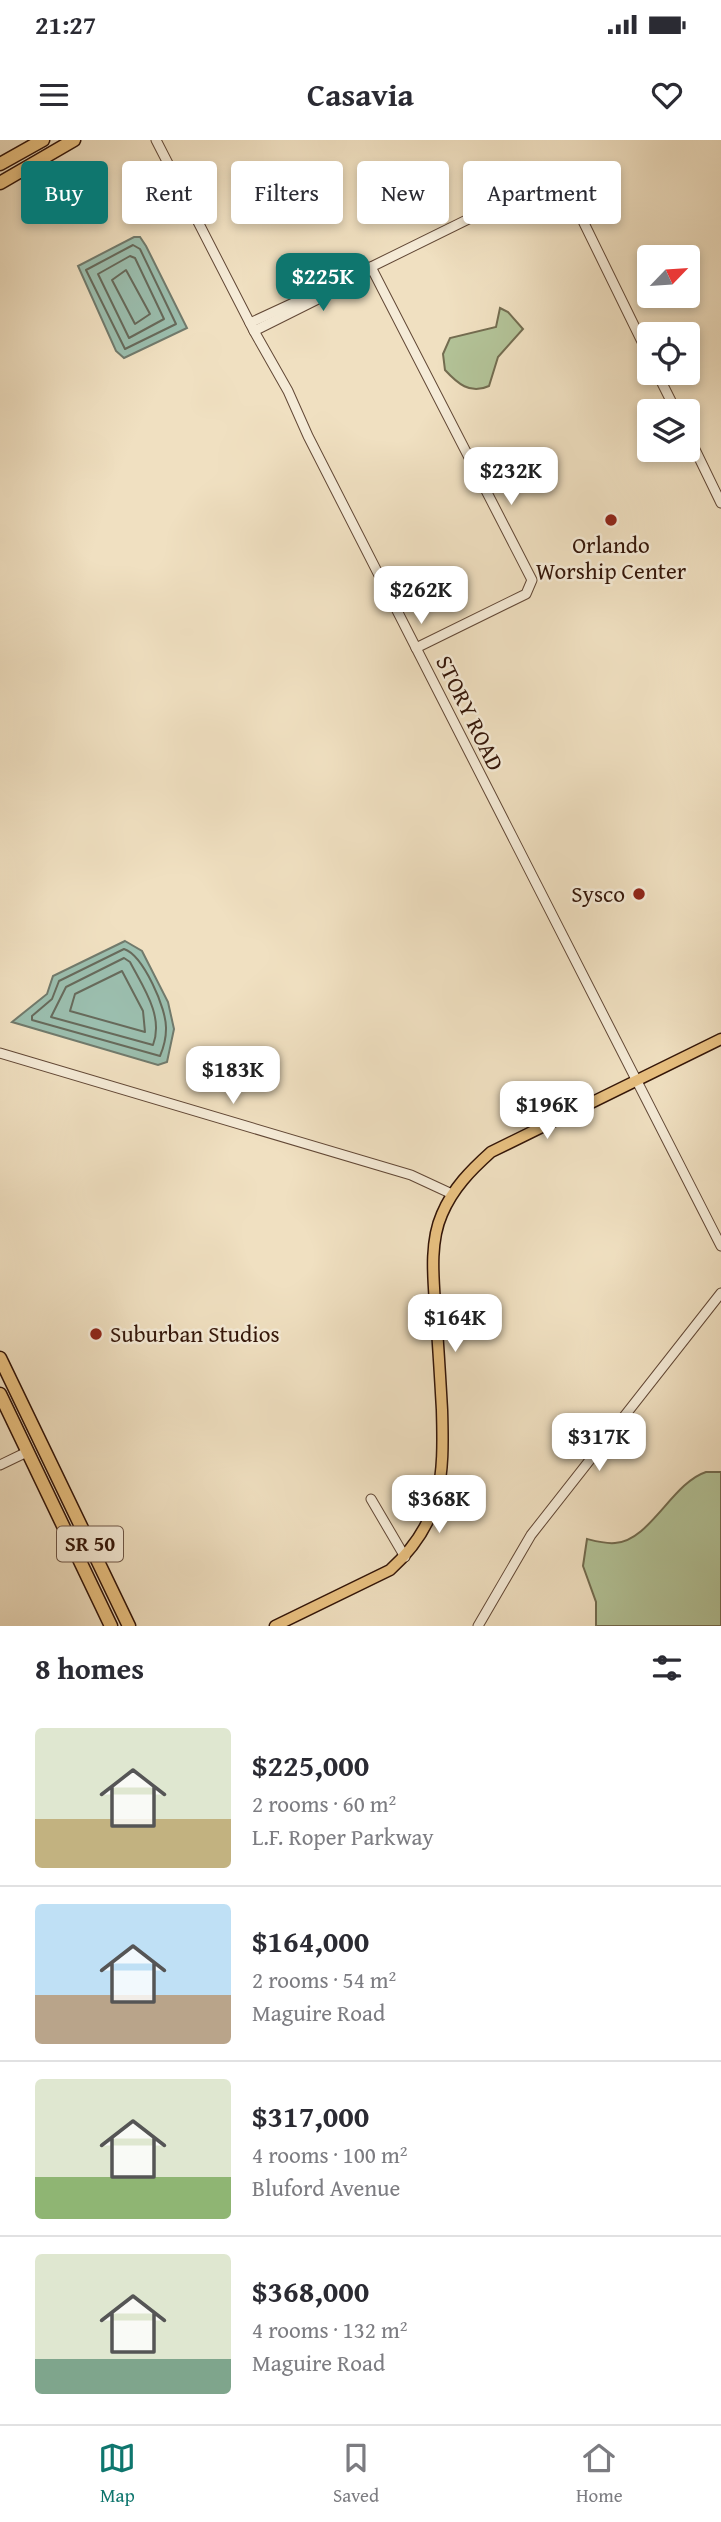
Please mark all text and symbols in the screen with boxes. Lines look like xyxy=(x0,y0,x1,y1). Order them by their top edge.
text: 21:27 xyxy=(35,5,96,44)
text: Casavia xyxy=(307,71,414,118)
icon: menu xyxy=(35,76,73,114)
icon: heart xyxy=(648,76,686,114)
chip: Buy xyxy=(21,161,108,224)
chip: Rent xyxy=(122,161,217,224)
chip: Filters xyxy=(231,161,343,224)
chip: New xyxy=(357,161,449,224)
chip: Apartment xyxy=(463,161,621,224)
north arrow xyxy=(637,245,700,308)
map controls xyxy=(637,245,700,462)
pin: $225K xyxy=(274,254,372,313)
text: $225K xyxy=(292,259,354,292)
button: locate xyxy=(637,322,700,385)
button: layers xyxy=(637,399,700,462)
pin: $232K xyxy=(462,448,560,507)
text: $232K xyxy=(480,453,542,486)
marker: Orlando Worship Center xyxy=(603,512,619,528)
place label: Orlando Worship Center xyxy=(536,528,687,587)
pin: $262K xyxy=(372,566,470,626)
text: $262K xyxy=(390,572,452,605)
street label: STORY ROAD xyxy=(428,650,513,776)
place label: Sysco xyxy=(571,877,625,910)
marker: Sysco xyxy=(631,886,647,902)
pin: $183K xyxy=(184,1046,282,1106)
text: $183K xyxy=(202,1052,264,1085)
pin: $196K xyxy=(498,1082,596,1141)
text: $196K xyxy=(516,1087,578,1120)
pin: $164K xyxy=(406,1294,504,1354)
text: $164K xyxy=(424,1300,486,1333)
place label: Suburban Studios xyxy=(110,1317,280,1350)
marker: Suburban Studios xyxy=(88,1326,104,1342)
pin: $317K xyxy=(550,1414,648,1473)
text: $317K xyxy=(568,1419,630,1452)
pin: $368K xyxy=(390,1476,488,1535)
text: $368K xyxy=(408,1481,470,1514)
road number: SR 50 xyxy=(57,1526,123,1562)
text: 8 homes xyxy=(35,1646,144,1690)
icon: filters xyxy=(648,1649,686,1687)
text: $225,000 xyxy=(252,1743,369,1787)
icon: home xyxy=(91,1756,175,1840)
text: 2 rooms · 60 m² xyxy=(252,1787,396,1820)
text: L.F. Roper Parkway xyxy=(252,1820,434,1853)
text: $164,000 xyxy=(252,1919,369,1963)
icon: home xyxy=(91,1932,175,2016)
text: 2 rooms · 54 m² xyxy=(252,1963,396,1996)
text: Maguire Road xyxy=(252,1996,385,2029)
text: $317,000 xyxy=(252,2094,369,2138)
icon: home xyxy=(91,2107,175,2191)
text: 4 rooms · 100 m² xyxy=(252,2138,407,2171)
text: Bluford Avenue xyxy=(252,2171,400,2204)
text: $368,000 xyxy=(252,2269,369,2313)
icon: home xyxy=(91,2282,175,2366)
text: 4 rooms · 132 m² xyxy=(252,2313,407,2346)
text: Maguire Road xyxy=(252,2346,385,2379)
tab: Map xyxy=(98,2439,136,2509)
tab: Saved xyxy=(333,2439,379,2509)
tab: Home xyxy=(576,2439,623,2509)

